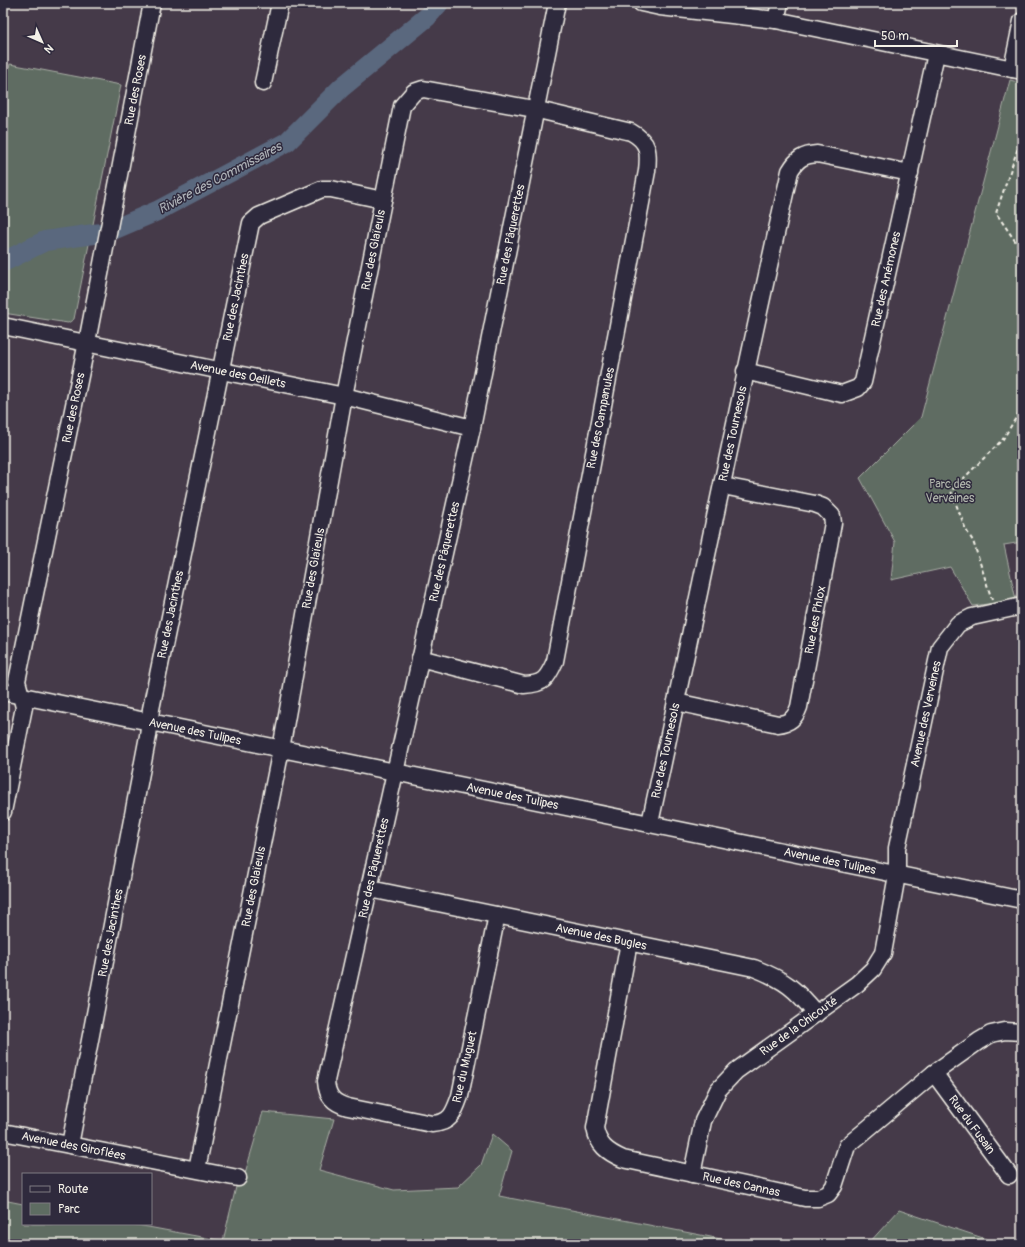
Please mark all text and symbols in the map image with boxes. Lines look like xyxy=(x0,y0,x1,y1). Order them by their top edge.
north arrow xyxy=(22,22,62,62)
scale bar xyxy=(875,22,957,48)
text: 50 m xyxy=(881,29,909,44)
text: N xyxy=(41,41,56,56)
street label: Rue des Roses xyxy=(121,53,150,126)
water label: Rivière des Commissaires xyxy=(156,138,286,217)
street label: Rue des Pâquerettes xyxy=(493,182,528,286)
street label: Rue des Glaïeuls xyxy=(358,208,389,291)
street label: Rue des Anémones xyxy=(868,229,904,328)
street label: Rue des Jacinthes xyxy=(219,251,252,342)
street label: Avenue des Oeillets xyxy=(189,357,288,391)
street label: Rue des Campanules xyxy=(584,365,618,470)
street label: Rue des Roses xyxy=(59,371,88,444)
street label: Rue des Tournesols xyxy=(715,384,750,483)
park label: Parc des Verveines xyxy=(926,477,975,506)
street label: Rue des Pâquerettes xyxy=(426,500,463,603)
street label: Rue des Glaïeuls xyxy=(299,526,328,610)
street label: Rue des Jacinthes xyxy=(154,569,187,660)
street label: Rue des Phlox xyxy=(801,585,829,655)
street label: Avenue des Verveines xyxy=(907,659,944,768)
street label: Rue des Tournesols xyxy=(648,701,683,800)
street label: Avenue des Tulipes xyxy=(148,714,243,748)
street label: Avenue des Tulipes xyxy=(465,779,561,813)
street label: Rue des Pâquerettes xyxy=(355,816,392,919)
street label: Rue des Glaïeuls xyxy=(238,844,269,928)
street label: Avenue des Tulipes xyxy=(782,844,878,878)
street label: Rue des Jacinthes xyxy=(95,887,126,978)
street label: Avenue des Bugles xyxy=(554,920,649,953)
street label: Rue de la Chicouté xyxy=(757,993,841,1059)
street label: Rue du Muguet xyxy=(449,1029,481,1105)
street label: Rue du Fusain xyxy=(945,1092,999,1157)
street label: Avenue des Giroflées xyxy=(20,1128,127,1163)
street label: Rue des Cannas xyxy=(701,1169,782,1200)
legend xyxy=(22,1173,152,1225)
text: Route xyxy=(58,1182,88,1197)
text: Parc xyxy=(58,1202,80,1217)

